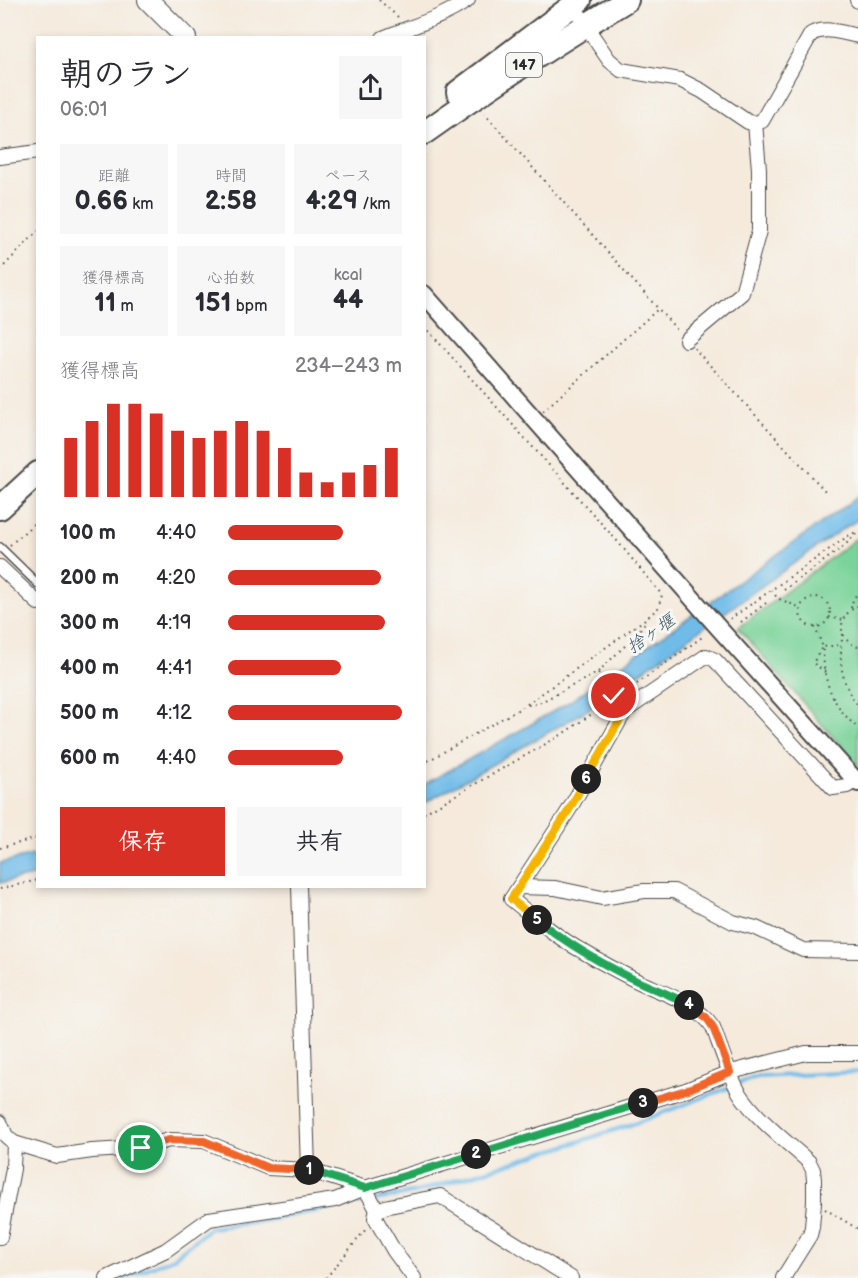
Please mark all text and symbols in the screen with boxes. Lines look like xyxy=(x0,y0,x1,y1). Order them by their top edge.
road number: 147 xyxy=(506,53,542,77)
text: 朝のラン xyxy=(60,55,192,95)
button: share xyxy=(339,56,402,119)
text: 06:01 xyxy=(60,98,108,122)
text: 距離 xyxy=(98,167,130,186)
text: 時間 xyxy=(215,167,247,186)
text: ペース xyxy=(324,167,372,186)
text: 0.66 xyxy=(75,186,128,217)
text: 2:58 xyxy=(205,186,257,217)
text: 4:29 xyxy=(306,186,358,217)
text: km xyxy=(128,195,153,214)
text: /km xyxy=(358,195,391,214)
text: kcal xyxy=(334,266,362,285)
text: 獲得標高 xyxy=(82,269,146,288)
text: 心拍数 xyxy=(207,269,255,288)
text: 44 xyxy=(333,285,363,316)
text: 11 xyxy=(94,288,116,319)
text: 151 xyxy=(195,288,232,319)
text: m xyxy=(116,297,134,316)
text: bpm xyxy=(232,297,267,316)
text: 234–243 m xyxy=(295,354,402,378)
text: 獲得標高 xyxy=(60,359,140,383)
text: 100 m xyxy=(60,521,116,545)
text: 4:40 xyxy=(156,521,196,545)
text: 200 m xyxy=(60,566,119,590)
text: 4:20 xyxy=(156,566,196,590)
water label: 捨ヶ堰 xyxy=(623,609,681,658)
text: 300 m xyxy=(60,611,119,635)
text: 4:19 xyxy=(156,611,192,635)
text: 400 m xyxy=(60,656,119,680)
text: 4:41 xyxy=(156,656,192,680)
pin xyxy=(588,670,639,721)
icon: check xyxy=(597,679,630,712)
text: 500 m xyxy=(60,701,119,725)
text: 4:12 xyxy=(156,701,192,725)
text: 600 m xyxy=(60,746,120,770)
text: 4:40 xyxy=(156,746,196,770)
pin: 6 xyxy=(571,764,601,794)
text: 6 xyxy=(581,769,591,788)
button: 保存 xyxy=(60,807,225,876)
button: 共有 xyxy=(237,807,402,876)
pin: 5 xyxy=(522,905,552,935)
text: 5 xyxy=(532,910,542,929)
pin: 4 xyxy=(674,990,704,1020)
text: 4 xyxy=(684,995,694,1014)
pin: 3 xyxy=(628,1088,658,1118)
text: 3 xyxy=(638,1093,648,1112)
pin xyxy=(115,1122,166,1173)
icon: arrive xyxy=(124,1131,157,1164)
pin: 2 xyxy=(461,1139,491,1169)
text: 2 xyxy=(471,1144,481,1163)
pin: 1 xyxy=(294,1155,324,1185)
text: 1 xyxy=(306,1160,312,1179)

